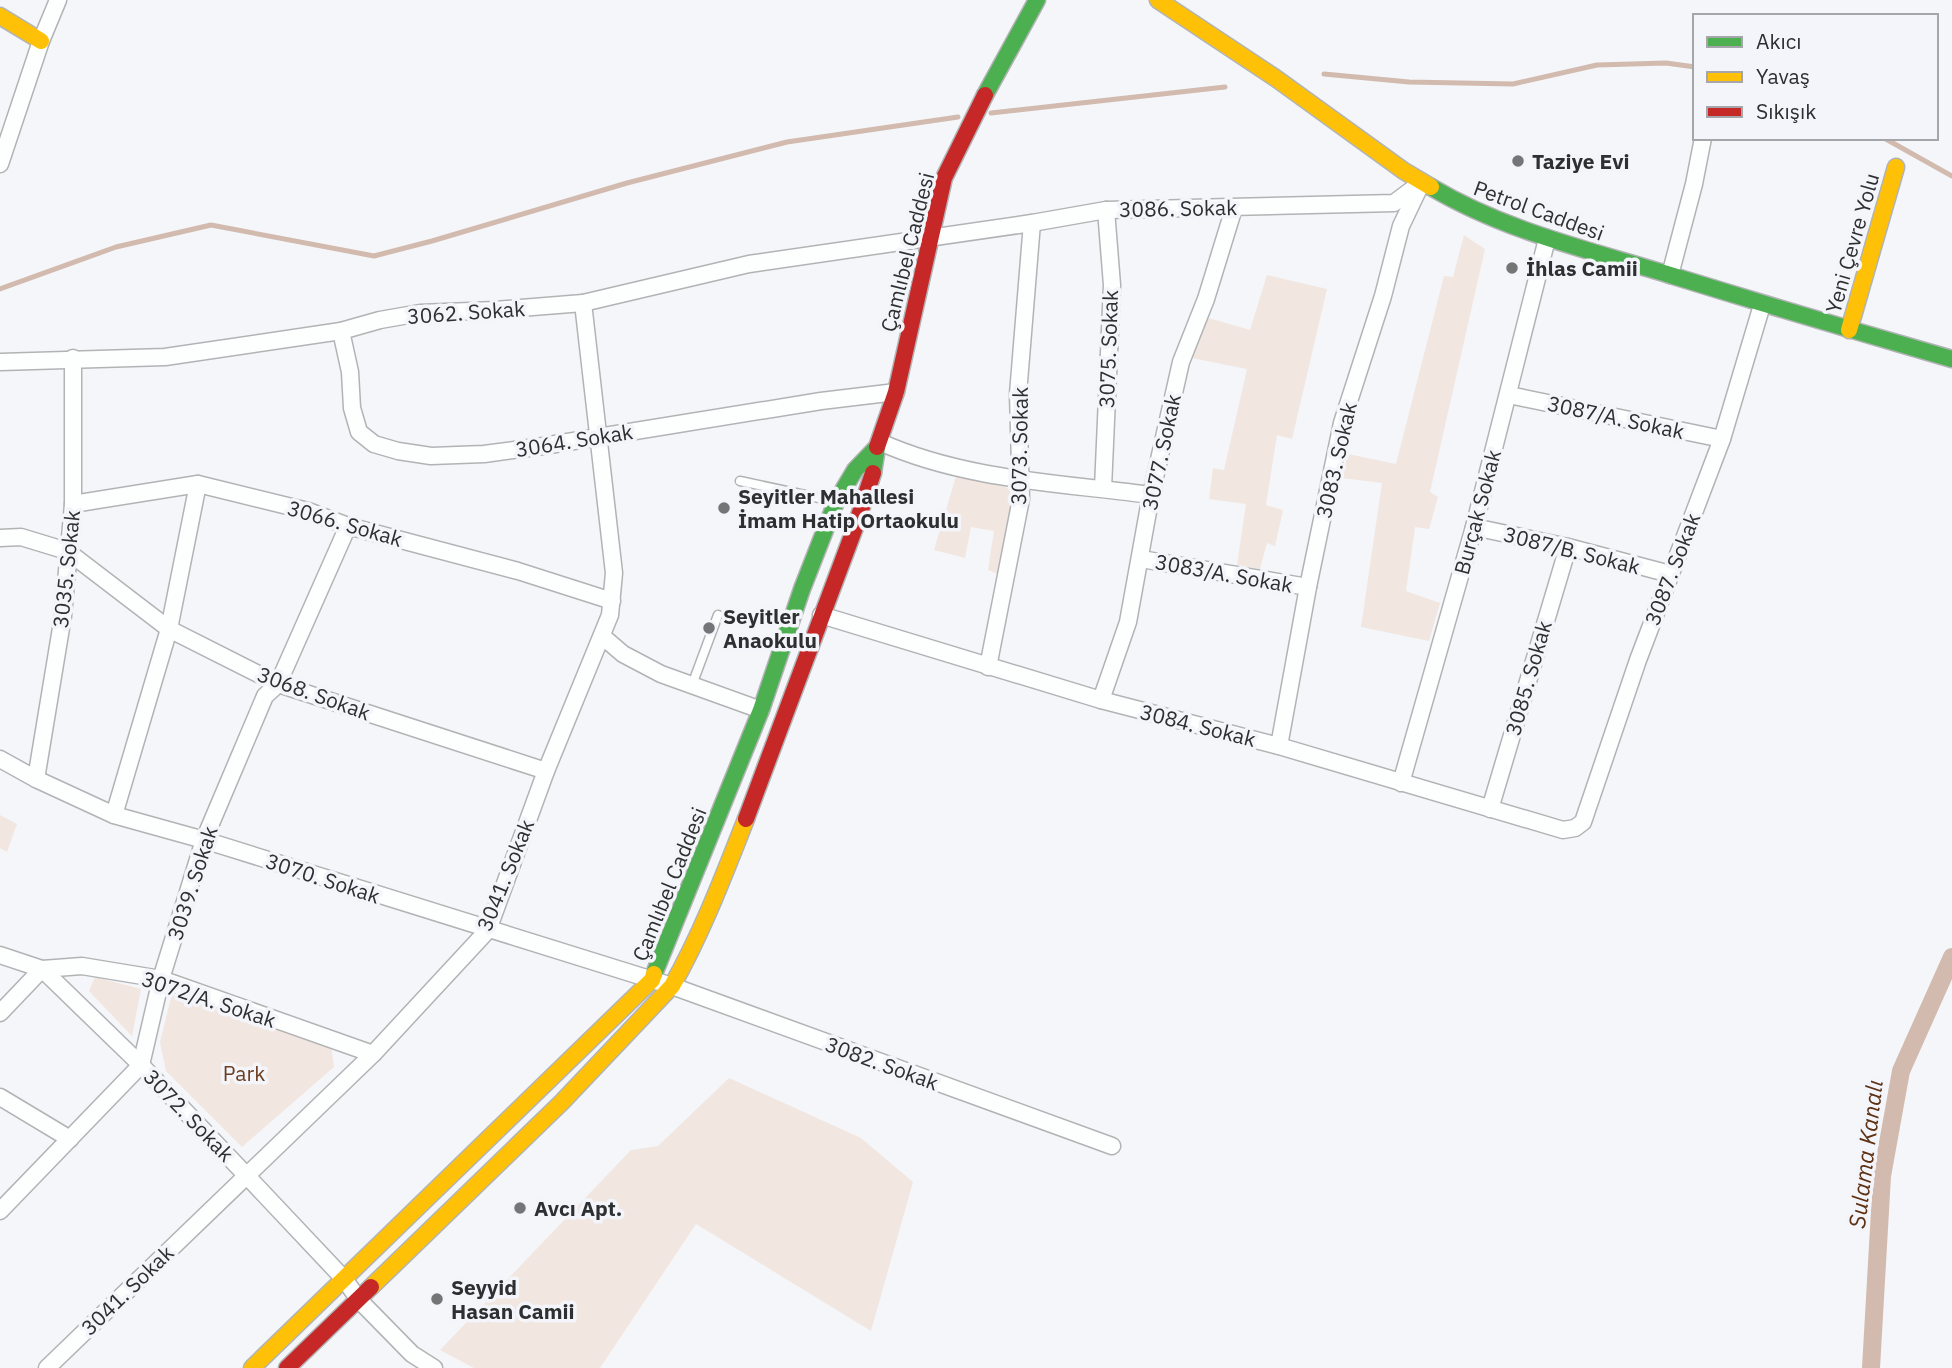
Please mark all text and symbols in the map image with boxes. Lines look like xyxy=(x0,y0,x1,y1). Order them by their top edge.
legend xyxy=(1693,14,1938,140)
text: Akıcı xyxy=(1756,27,1802,55)
text: Yavaş xyxy=(1756,62,1810,90)
text: Sıkışık xyxy=(1756,97,1816,125)
place label: Taziye Evi xyxy=(1532,147,1629,175)
marker: Taziye Evi xyxy=(1510,153,1526,169)
street label: Çamlıbel Caddesi xyxy=(874,169,940,335)
street label: Yeni Çevre Yolu xyxy=(1819,170,1885,316)
street label: Petrol Caddesi xyxy=(1470,173,1608,247)
street label: 3086. Sokak xyxy=(1119,193,1237,223)
place label: İhlas Camii xyxy=(1526,254,1638,282)
marker: İhlas Camii xyxy=(1504,260,1520,276)
street label: 3075. Sokak xyxy=(1092,289,1124,409)
street label: 3062. Sokak xyxy=(406,294,526,330)
street label: 3073. Sokak xyxy=(1004,387,1034,505)
street label: 3087/A. Sokak xyxy=(1545,389,1687,445)
street label: 3077. Sokak xyxy=(1135,391,1187,513)
street label: 3083. Sokak xyxy=(1309,399,1363,521)
street label: 3064. Sokak xyxy=(513,417,635,463)
street label: Burçak Sokak xyxy=(1447,446,1507,578)
place label: Seyitler Mahallesi İmam Hatip Ortaokulu xyxy=(738,482,959,534)
street label: 3066. Sokak xyxy=(284,493,406,553)
marker: Seyitler Mahallesi İmam Hatip Ortaokulu xyxy=(716,500,732,516)
street label: 3035. Sokak xyxy=(46,509,86,629)
street label: 3087. Sokak xyxy=(1638,509,1706,629)
street label: 3087/B. Sokak xyxy=(1501,520,1643,580)
street label: 3083/A. Sokak xyxy=(1153,547,1295,599)
place label: Seyitler Anaokulu xyxy=(723,602,817,654)
street label: 3085. Sokak xyxy=(1498,617,1558,739)
marker: Seyitler Anaokulu xyxy=(701,620,717,636)
street label: 3068. Sokak xyxy=(254,660,374,726)
street label: 3084. Sokak xyxy=(1137,697,1259,753)
street label: Çamlıbel Caddesi xyxy=(625,803,713,965)
street label: 3041. Sokak xyxy=(470,815,540,935)
street label: 3039. Sokak xyxy=(160,822,224,944)
street label: 3070. Sokak xyxy=(262,846,384,910)
street label: 3072/A. Sokak xyxy=(139,964,279,1034)
street label: 3082. Sokak xyxy=(822,1030,942,1096)
park label: Park xyxy=(223,1059,265,1087)
street label: 3072. Sokak xyxy=(138,1063,240,1167)
water label: Sulama Kanalı xyxy=(1841,1078,1889,1230)
place label: Avcı Apt. xyxy=(534,1194,622,1222)
marker: Avcı Apt. xyxy=(512,1200,528,1216)
street label: 3041. Sokak xyxy=(75,1239,179,1341)
place label: Seyyid Hasan Camii xyxy=(451,1273,575,1325)
marker: Seyyid Hasan Camii xyxy=(429,1291,445,1307)

